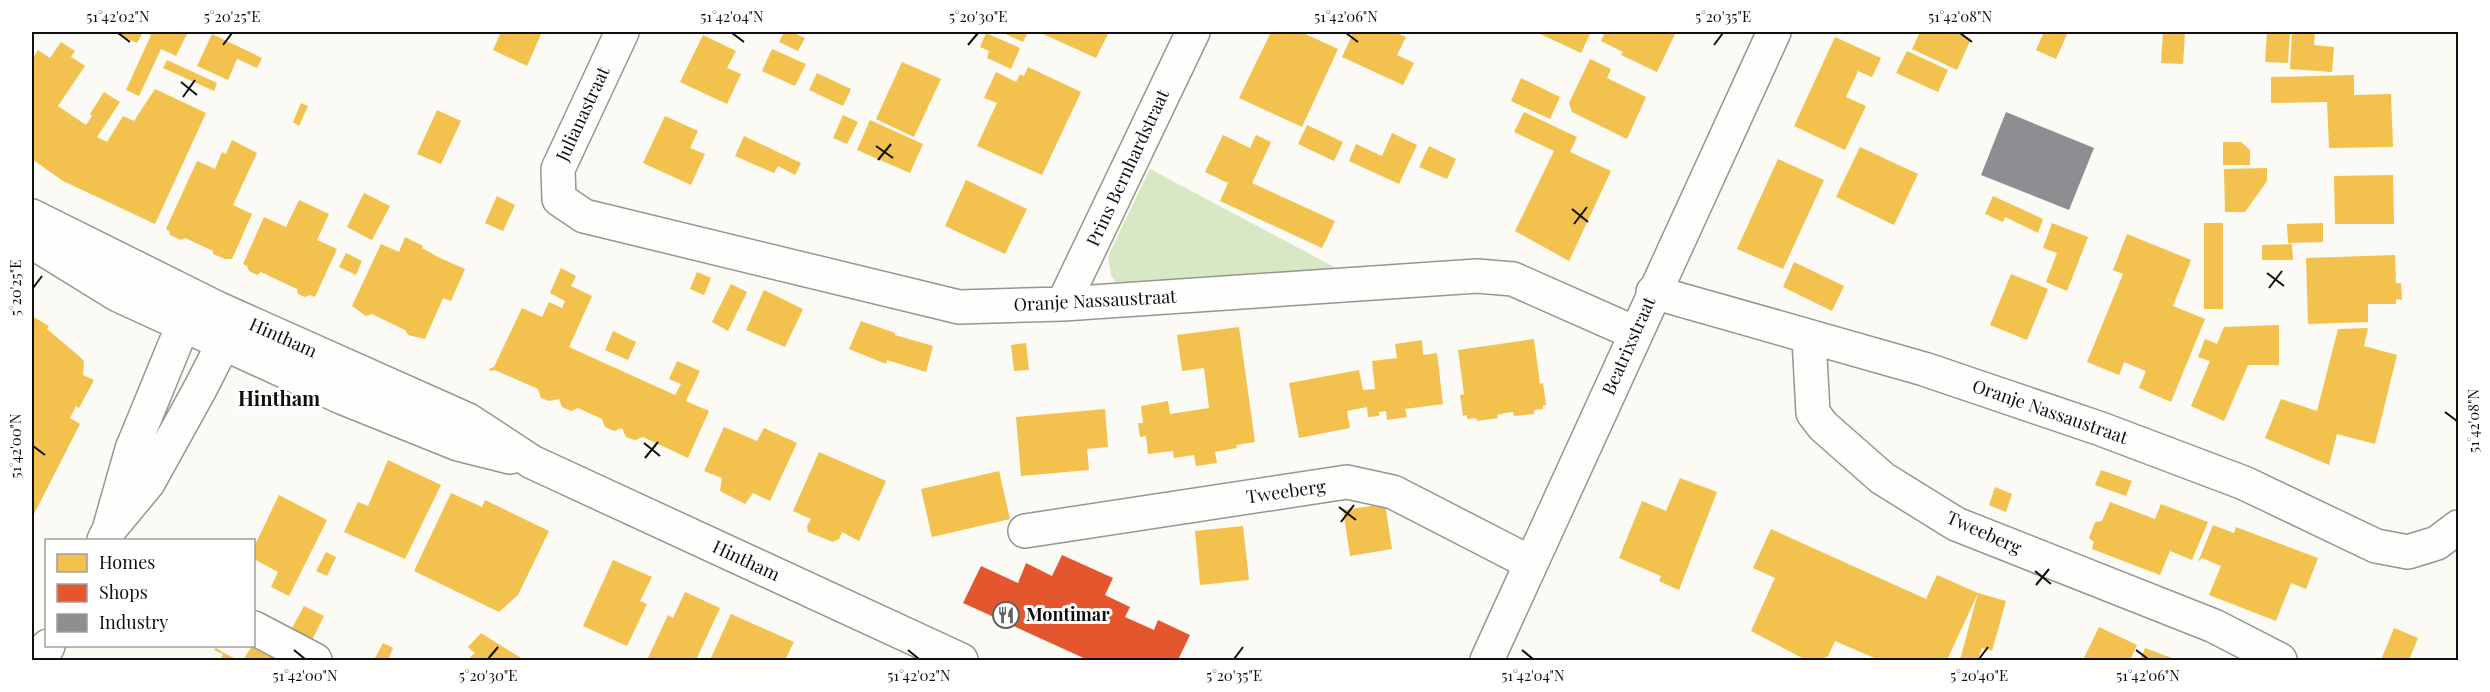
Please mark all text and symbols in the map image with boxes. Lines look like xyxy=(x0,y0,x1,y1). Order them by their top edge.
text: 51°42'02"N xyxy=(86,6,150,26)
text: 5°20'25"E xyxy=(204,6,260,26)
text: 51°42'04"N xyxy=(700,6,764,26)
text: 5°20'30"E xyxy=(949,6,1007,26)
text: 51°42'06"N xyxy=(1314,6,1378,26)
text: 5°20'35"E xyxy=(1695,6,1751,26)
text: 51°42'08"N xyxy=(1928,6,1992,26)
street label: Julianastraat xyxy=(549,62,615,166)
street label: Prins Bernhardstraat xyxy=(1080,85,1174,250)
text: 5°20'25"E xyxy=(5,260,25,316)
street label: Oranje Nassaustraat xyxy=(1013,284,1178,316)
street label: Beatrixstraat xyxy=(1596,292,1661,398)
street label: Hintham xyxy=(246,312,321,363)
street label: Oranje Nassaustraat xyxy=(1969,373,2132,449)
district label: Hintham xyxy=(238,384,320,411)
text: 51°42'08"N xyxy=(2463,389,2483,453)
text: 51°42'00"N xyxy=(5,413,25,479)
street label: Tweeberg xyxy=(1245,474,1328,508)
street label: Tweeberg xyxy=(1943,505,2026,559)
street label: Hintham xyxy=(709,534,784,586)
legend xyxy=(45,539,255,647)
text: Homes xyxy=(99,550,155,574)
text: Shops xyxy=(99,580,148,604)
restaurant icon: Montimar xyxy=(991,600,1021,630)
place label: Montimar xyxy=(1026,602,1110,626)
text: Industry xyxy=(99,610,168,634)
text: 51°42'00"N xyxy=(272,665,338,685)
text: 5°20'30"E xyxy=(459,665,517,685)
text: 51°42'02"N xyxy=(887,665,951,685)
text: 5°20'35"E xyxy=(1206,665,1262,685)
text: 51°42'04"N xyxy=(1501,665,1565,685)
text: 5°20'40"E xyxy=(1950,665,2008,685)
text: 51°42'06"N xyxy=(2116,665,2180,685)

